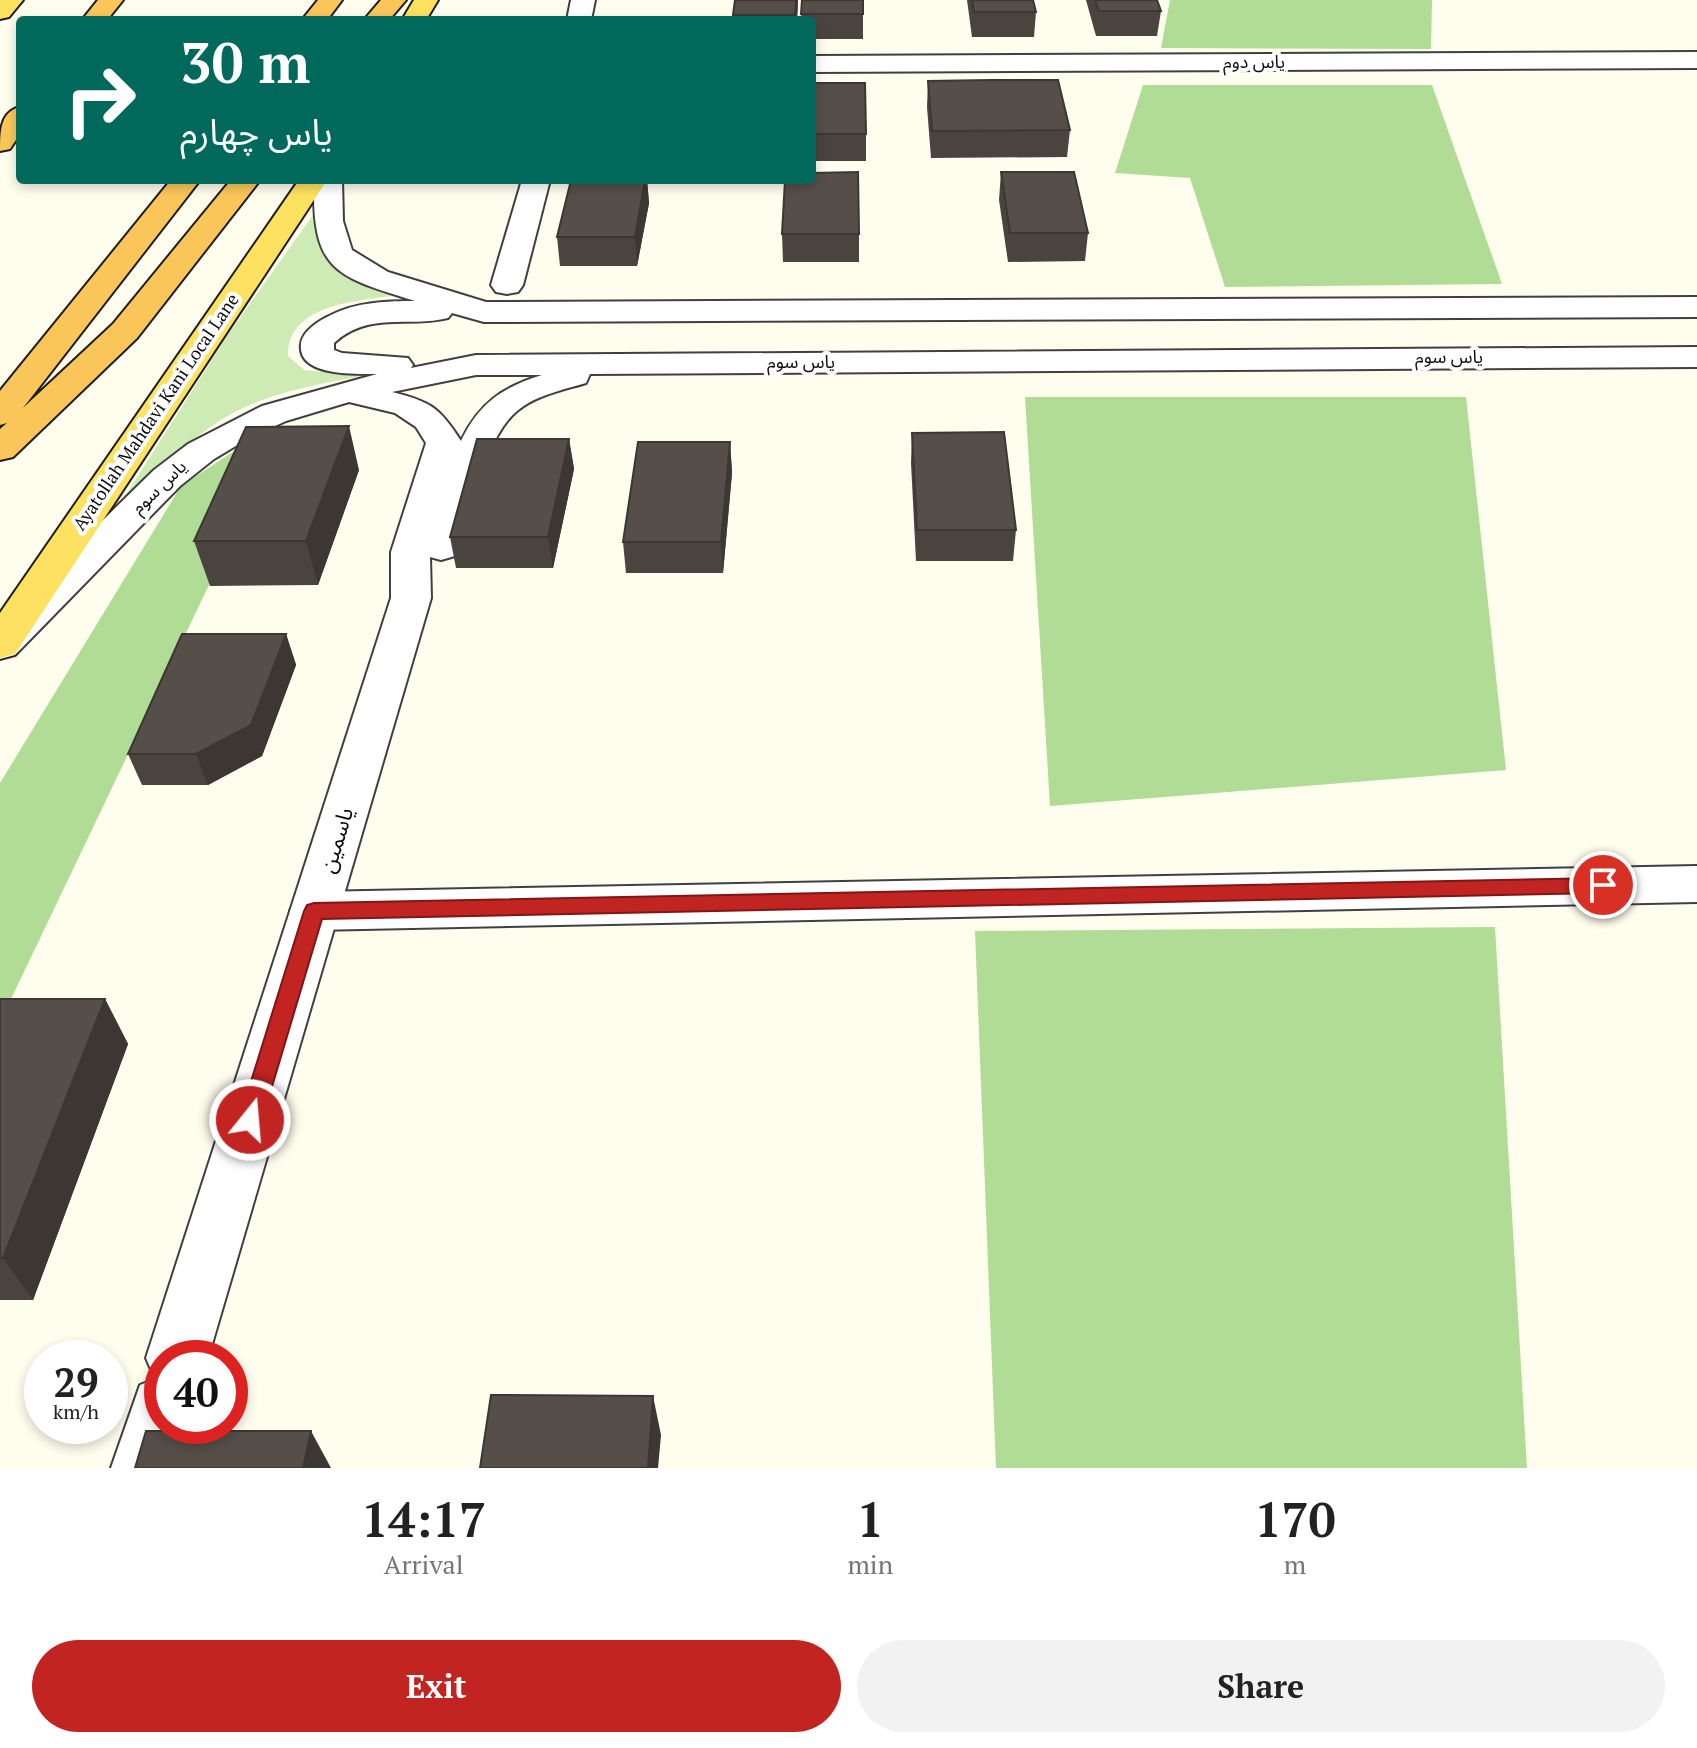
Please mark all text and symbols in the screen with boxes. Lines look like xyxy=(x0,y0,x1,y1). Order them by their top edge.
text: 30 m xyxy=(180,25,310,99)
icon: right xyxy=(48,48,152,152)
street label: یاس دوم xyxy=(1223,49,1285,76)
text: یاس چهارم xyxy=(180,108,333,155)
street label: Ayatollah Mahdavi Kani Local Lane xyxy=(67,288,244,535)
street label: یاس سوم xyxy=(1415,344,1483,371)
street label: یاس سوم xyxy=(767,349,835,376)
street label: یاس سوم xyxy=(125,454,193,521)
street label: یاسمین xyxy=(312,803,359,876)
pin xyxy=(1569,851,1637,919)
icon: arrive xyxy=(1581,863,1625,907)
position arrow xyxy=(208,1078,292,1162)
speed limit sign: 40 xyxy=(144,1340,248,1444)
text: 29 xyxy=(53,1355,99,1408)
text: km/h xyxy=(53,1398,99,1425)
text: 14:17 xyxy=(361,1487,486,1551)
text: 1 xyxy=(857,1487,884,1551)
text: 170 xyxy=(1254,1487,1336,1551)
text: Arrival xyxy=(384,1547,464,1581)
text: min xyxy=(847,1547,893,1581)
text: m xyxy=(1284,1547,1306,1581)
button: Exit xyxy=(32,1640,841,1732)
button: Share xyxy=(857,1640,1665,1732)

